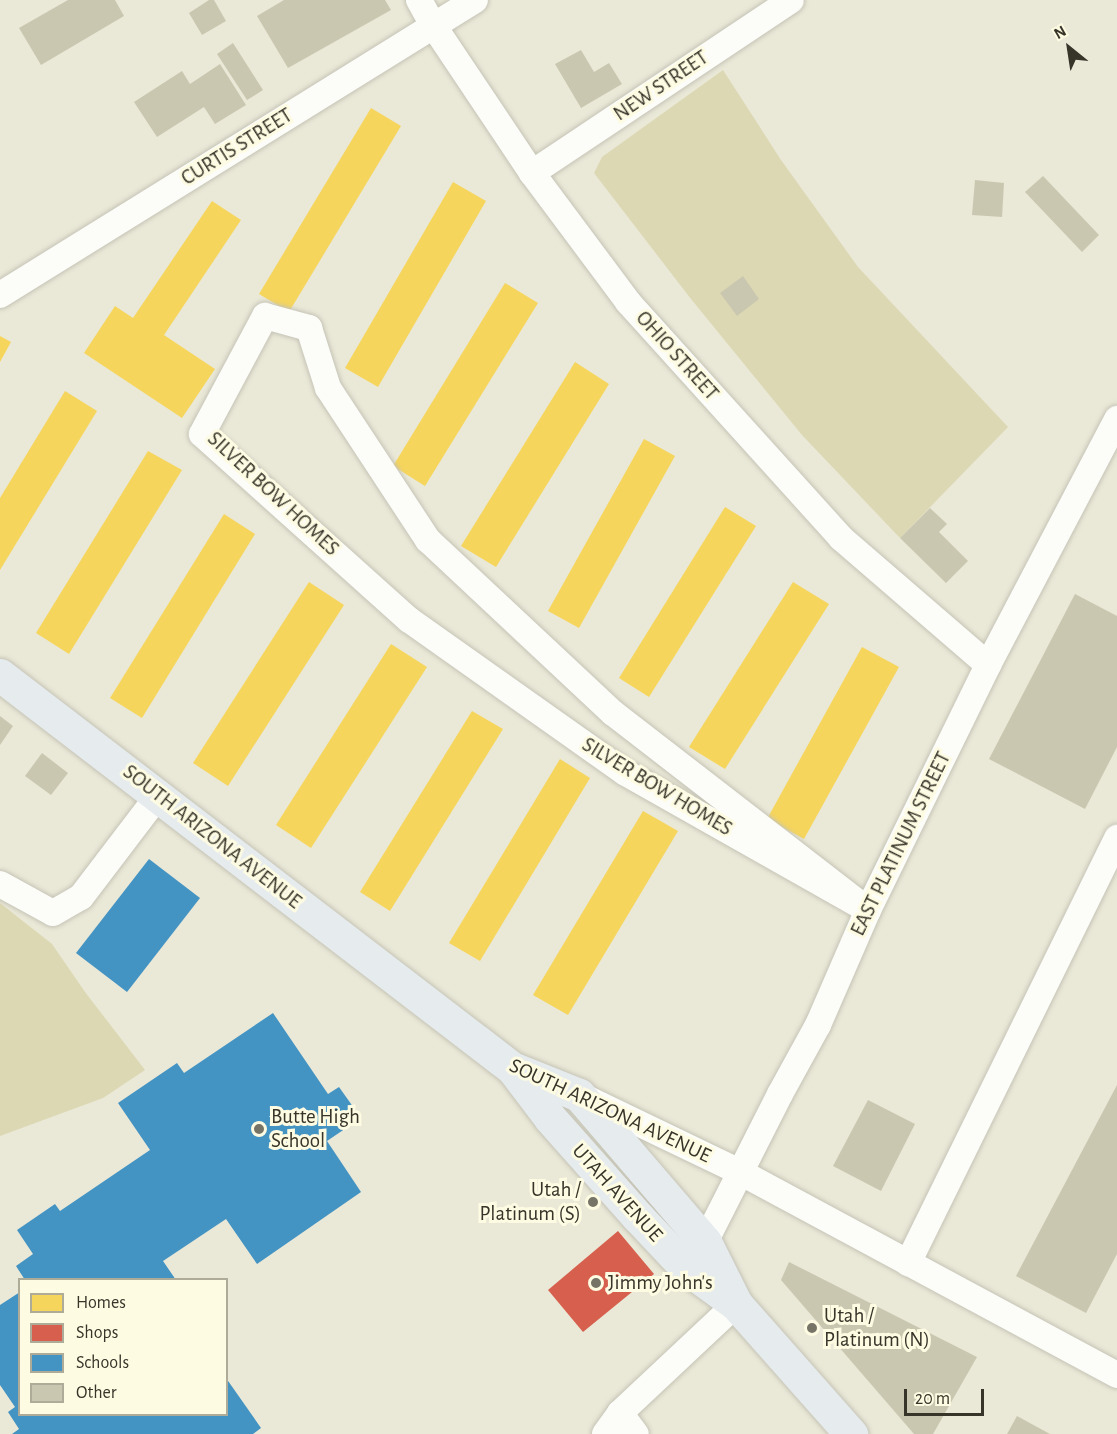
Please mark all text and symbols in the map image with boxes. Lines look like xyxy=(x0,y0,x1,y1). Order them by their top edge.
north arrow xyxy=(1039,18,1099,78)
text: N xyxy=(1051,23,1069,42)
street label: NEW STREET xyxy=(609,45,713,127)
street label: CURTIS STREET xyxy=(177,103,297,191)
street label: OHIO STREET xyxy=(630,306,724,406)
street label: SILVER BOW HOMES xyxy=(202,427,344,561)
street label: SILVER BOW HOMES xyxy=(577,732,737,842)
street label: EAST PLATINUM STREET xyxy=(845,748,957,940)
street label: SOUTH ARIZONA AVENUE xyxy=(118,759,306,915)
street label: SOUTH ARIZONA AVENUE xyxy=(505,1053,715,1169)
place label: Butte High School xyxy=(271,1104,360,1154)
marker: Butte High School xyxy=(252,1122,266,1136)
street label: UTAH AVENUE xyxy=(566,1139,668,1247)
place label: Utah / Platinum (S) xyxy=(479,1177,581,1227)
marker: Utah / Platinum (S) xyxy=(586,1195,600,1209)
place label: Jimmy John's xyxy=(608,1270,713,1296)
marker: Jimmy John's xyxy=(589,1276,603,1290)
legend xyxy=(18,1278,228,1416)
text: Homes xyxy=(76,1294,126,1312)
place label: Utah / Platinum (N) xyxy=(824,1303,930,1353)
marker: Utah / Platinum (N) xyxy=(805,1321,819,1335)
text: Shops xyxy=(76,1324,118,1342)
text: Schools xyxy=(76,1354,129,1372)
scale bar xyxy=(907,1377,986,1415)
text: Other xyxy=(76,1384,117,1402)
text: 20 m xyxy=(915,1390,950,1408)

